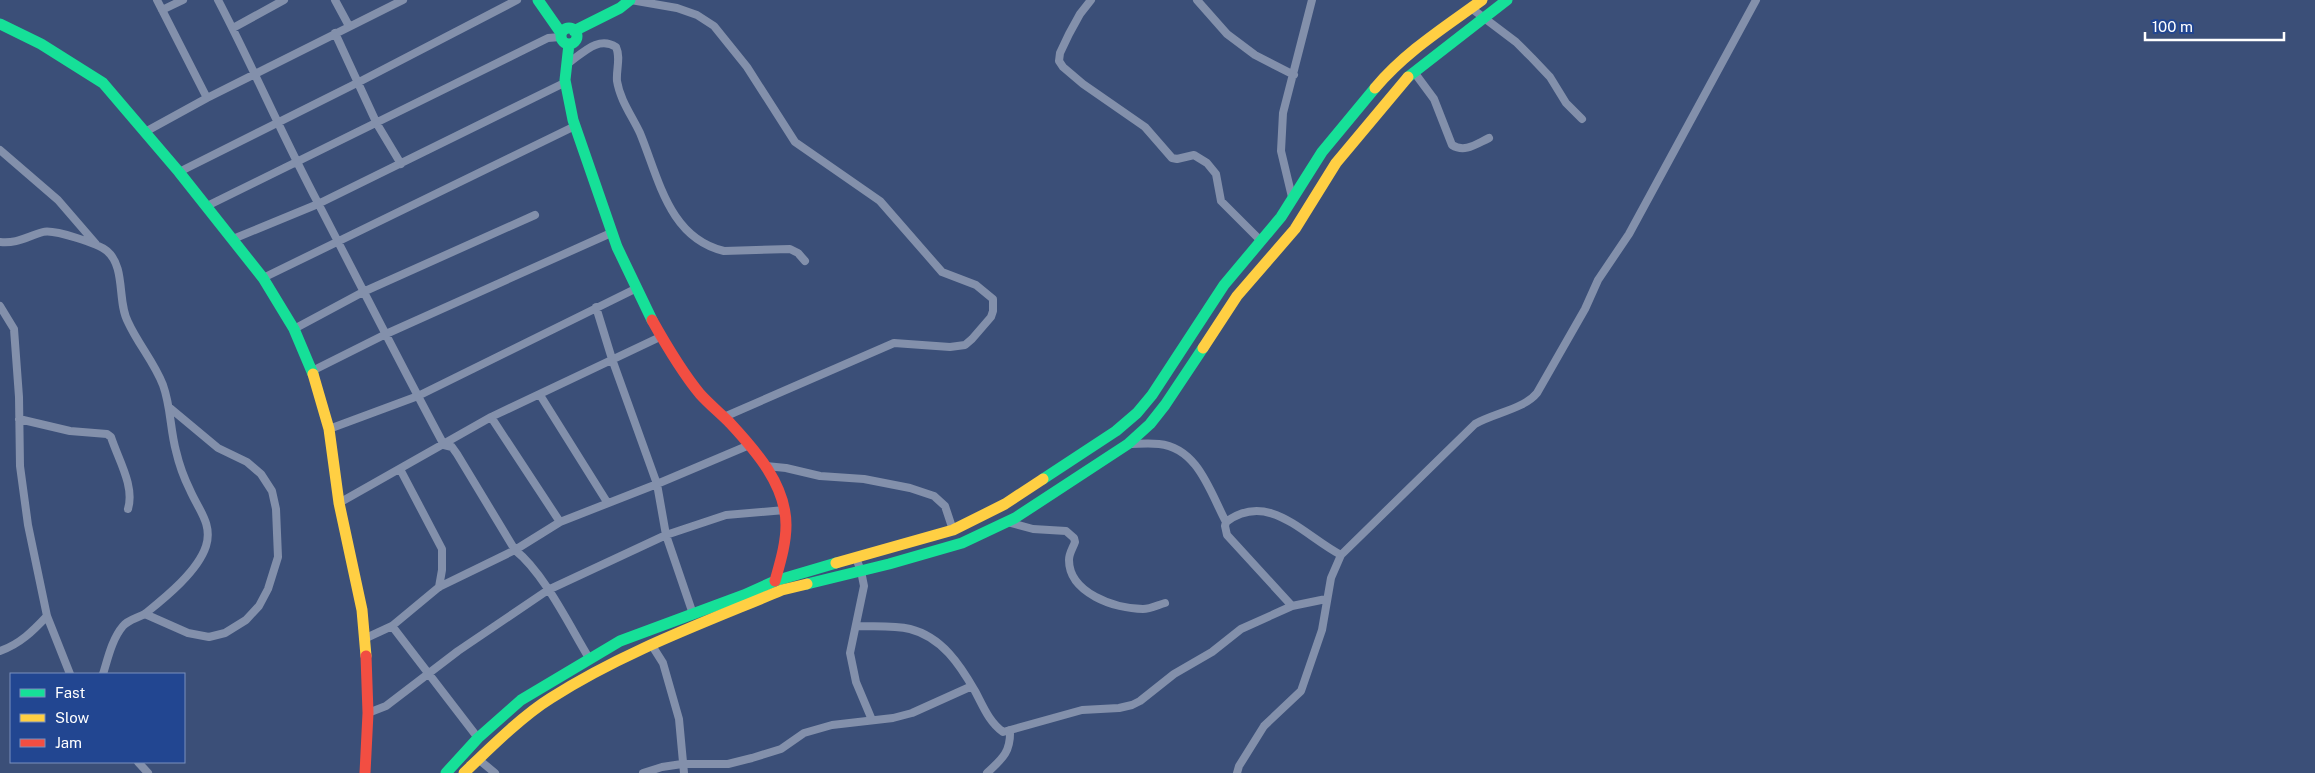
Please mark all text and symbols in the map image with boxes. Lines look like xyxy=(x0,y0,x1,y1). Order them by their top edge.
scale bar xyxy=(2145,10,2284,42)
text: 100 m xyxy=(2152,18,2193,35)
legend xyxy=(10,673,185,763)
text: Fast xyxy=(55,684,85,701)
text: Slow xyxy=(55,709,90,726)
text: Jam xyxy=(55,734,82,751)

